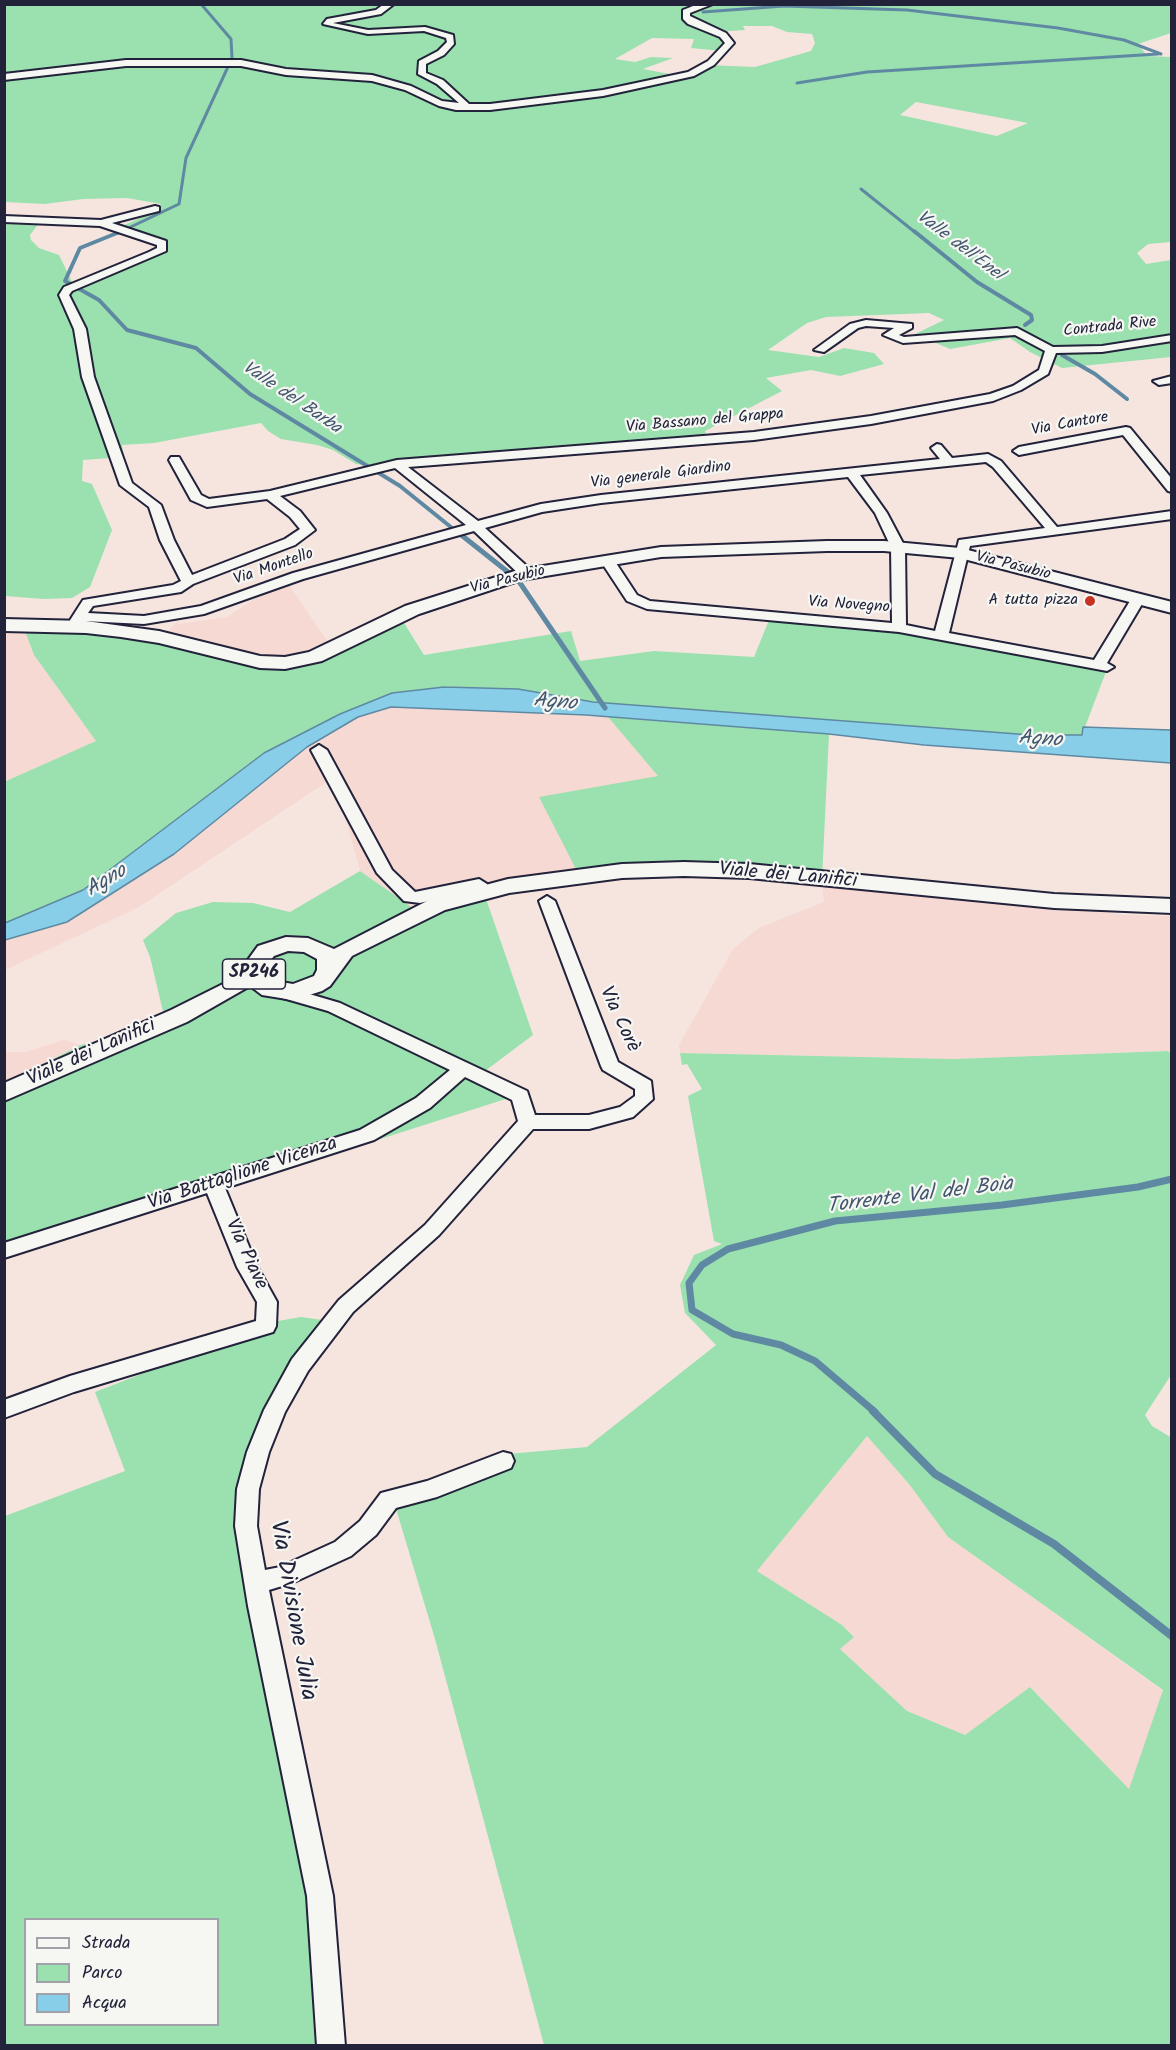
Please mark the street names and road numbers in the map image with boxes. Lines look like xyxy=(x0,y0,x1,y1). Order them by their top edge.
street label: Contrada Rive xyxy=(1063,314,1157,342)
street label: Via Bassano del Grappa xyxy=(625,406,785,438)
street label: Via Cantore xyxy=(1030,409,1110,441)
street label: Via generale Giardino xyxy=(590,458,732,494)
street label: Via Montello xyxy=(232,545,316,591)
street label: Via Pasubio xyxy=(974,548,1052,586)
street label: Via Pasubio xyxy=(469,562,547,600)
street label: Via Novegno xyxy=(808,594,890,618)
street label: Viale dei Lanifici xyxy=(718,859,858,895)
road number: SP246 xyxy=(222,959,286,989)
street label: Via Corè xyxy=(592,984,644,1056)
street label: Viale dei Lanifici xyxy=(24,1015,160,1093)
street label: Via Battaglione Vicenza xyxy=(145,1133,341,1217)
street label: Via Piave xyxy=(218,1216,272,1294)
street label: Via Divisione Julia xyxy=(261,1519,321,1703)

